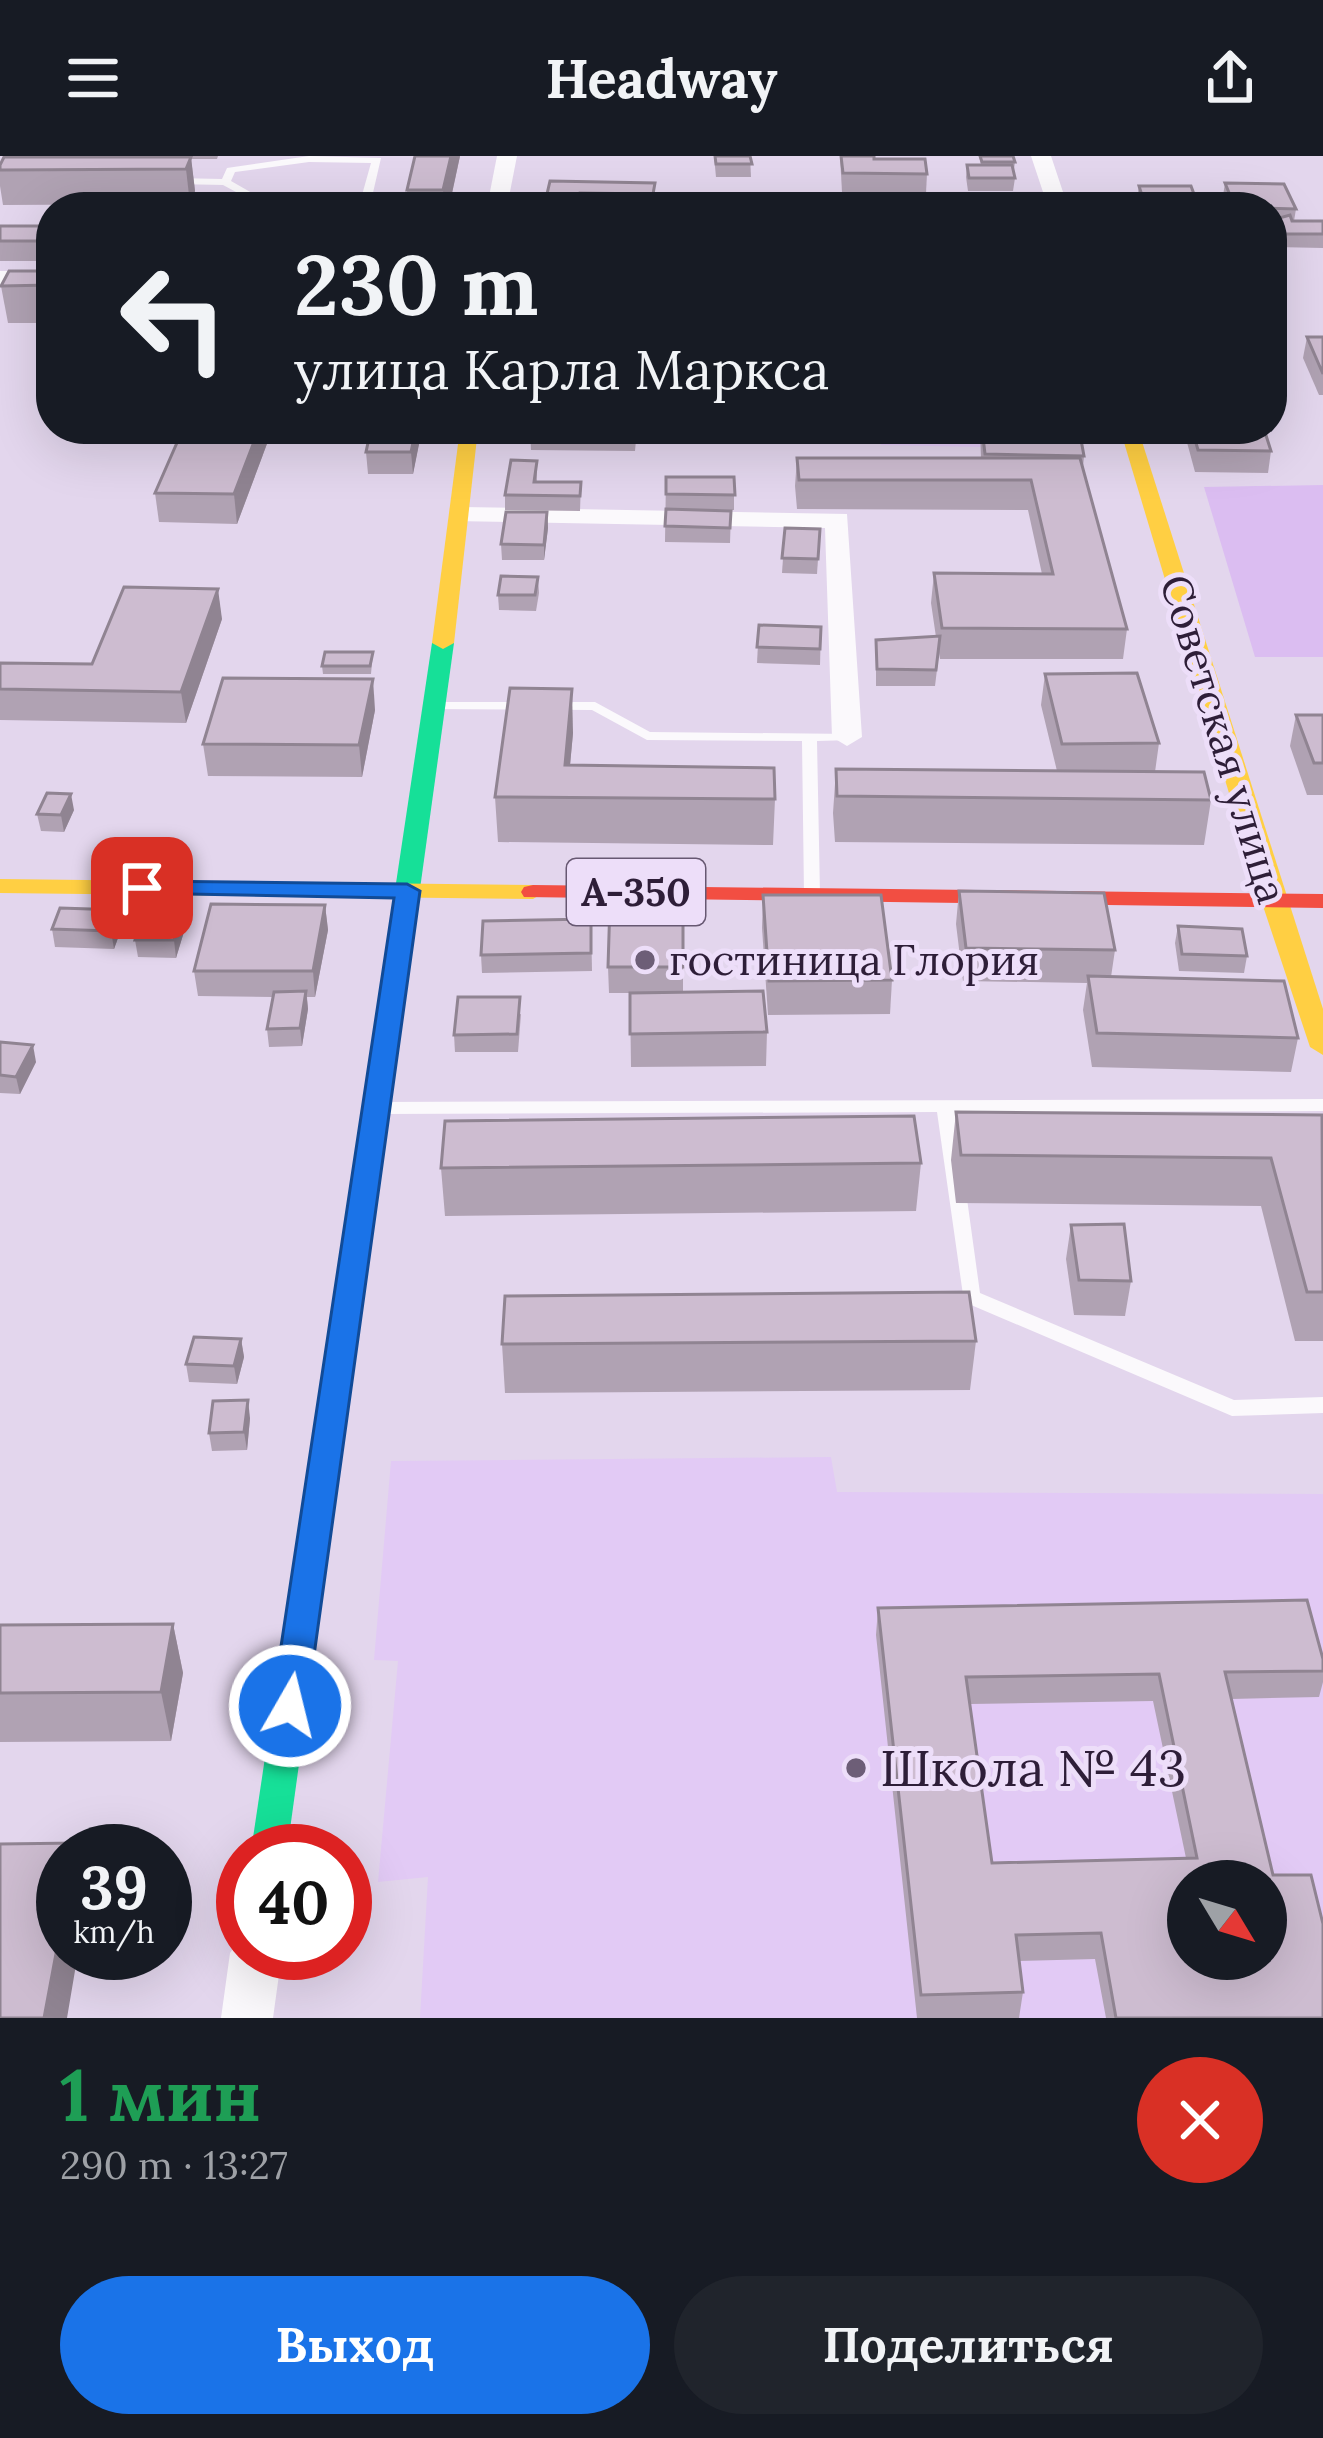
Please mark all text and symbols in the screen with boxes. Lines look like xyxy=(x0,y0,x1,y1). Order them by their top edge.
text: Headway xyxy=(545,44,778,113)
icon: menu xyxy=(60,45,126,111)
icon: share xyxy=(1197,45,1263,111)
text: 230 m xyxy=(294,230,539,338)
icon: left xyxy=(96,240,252,396)
text: улица Карла Маркса xyxy=(294,335,829,404)
street label: Советская улица xyxy=(1148,568,1300,910)
pin xyxy=(91,837,193,939)
icon: arrive xyxy=(109,855,175,921)
road number: А-350 xyxy=(567,859,705,925)
place label: гостиница Глория xyxy=(669,933,1039,987)
marker: гостиница Глория xyxy=(632,947,658,973)
position arrow xyxy=(227,1643,353,1769)
place label: Школа № 43 xyxy=(880,1735,1186,1800)
marker: Школа № 43 xyxy=(843,1755,869,1781)
speed limit sign: 40 xyxy=(216,1824,372,1980)
text: 39 xyxy=(80,1849,148,1925)
north arrow xyxy=(1167,1860,1287,1980)
map controls xyxy=(1167,1860,1287,1980)
text: km/h xyxy=(73,1913,155,1951)
text: 1 мин xyxy=(60,2049,261,2141)
button: close xyxy=(1137,2057,1263,2183)
text: 290 m · 13:27 xyxy=(60,2140,288,2190)
button: Выход xyxy=(60,2276,650,2414)
button: Поделиться xyxy=(674,2276,1263,2414)

